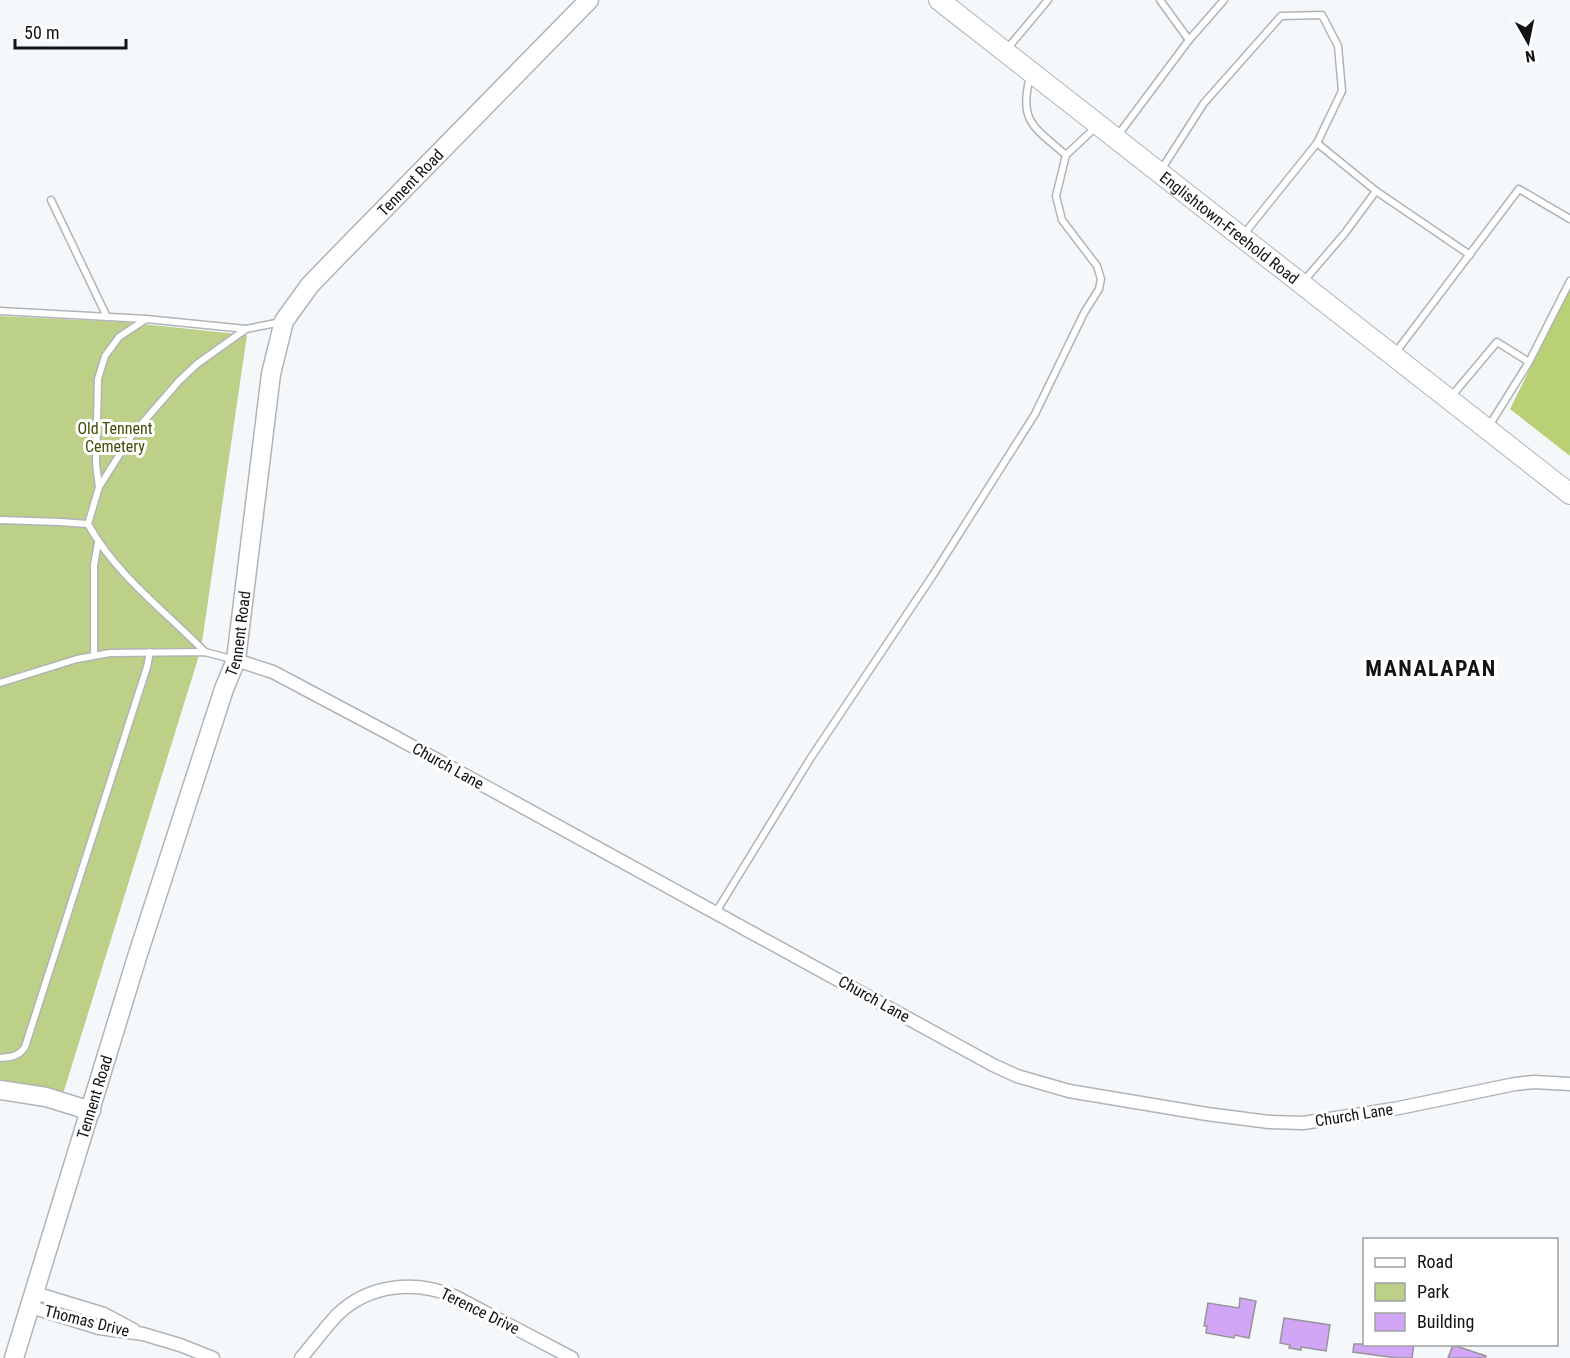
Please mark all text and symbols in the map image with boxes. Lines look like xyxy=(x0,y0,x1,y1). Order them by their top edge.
scale bar xyxy=(15,12,126,50)
north arrow xyxy=(1498,12,1558,72)
text: 50 m xyxy=(24,22,59,43)
text: N xyxy=(1524,46,1537,66)
street label: Tennent Road xyxy=(373,145,447,220)
street label: Englishtown-Freehold Road xyxy=(1156,167,1303,288)
park label: Old Tennent Cemetery xyxy=(77,419,153,456)
street label: Tennent Road xyxy=(221,590,254,679)
district label: MANALAPAN xyxy=(1365,656,1497,681)
street label: Church Lane xyxy=(409,739,487,793)
street label: Church Lane xyxy=(835,972,913,1026)
street label: Tennent Road xyxy=(72,1053,116,1141)
street label: Church Lane xyxy=(1314,1099,1394,1131)
legend xyxy=(1363,1238,1558,1346)
text: Road xyxy=(1417,1251,1453,1272)
text: Park xyxy=(1417,1281,1449,1302)
street label: Terence Drive xyxy=(437,1284,523,1338)
street label: Thomas Drive xyxy=(43,1301,131,1341)
text: Building xyxy=(1417,1311,1474,1332)

